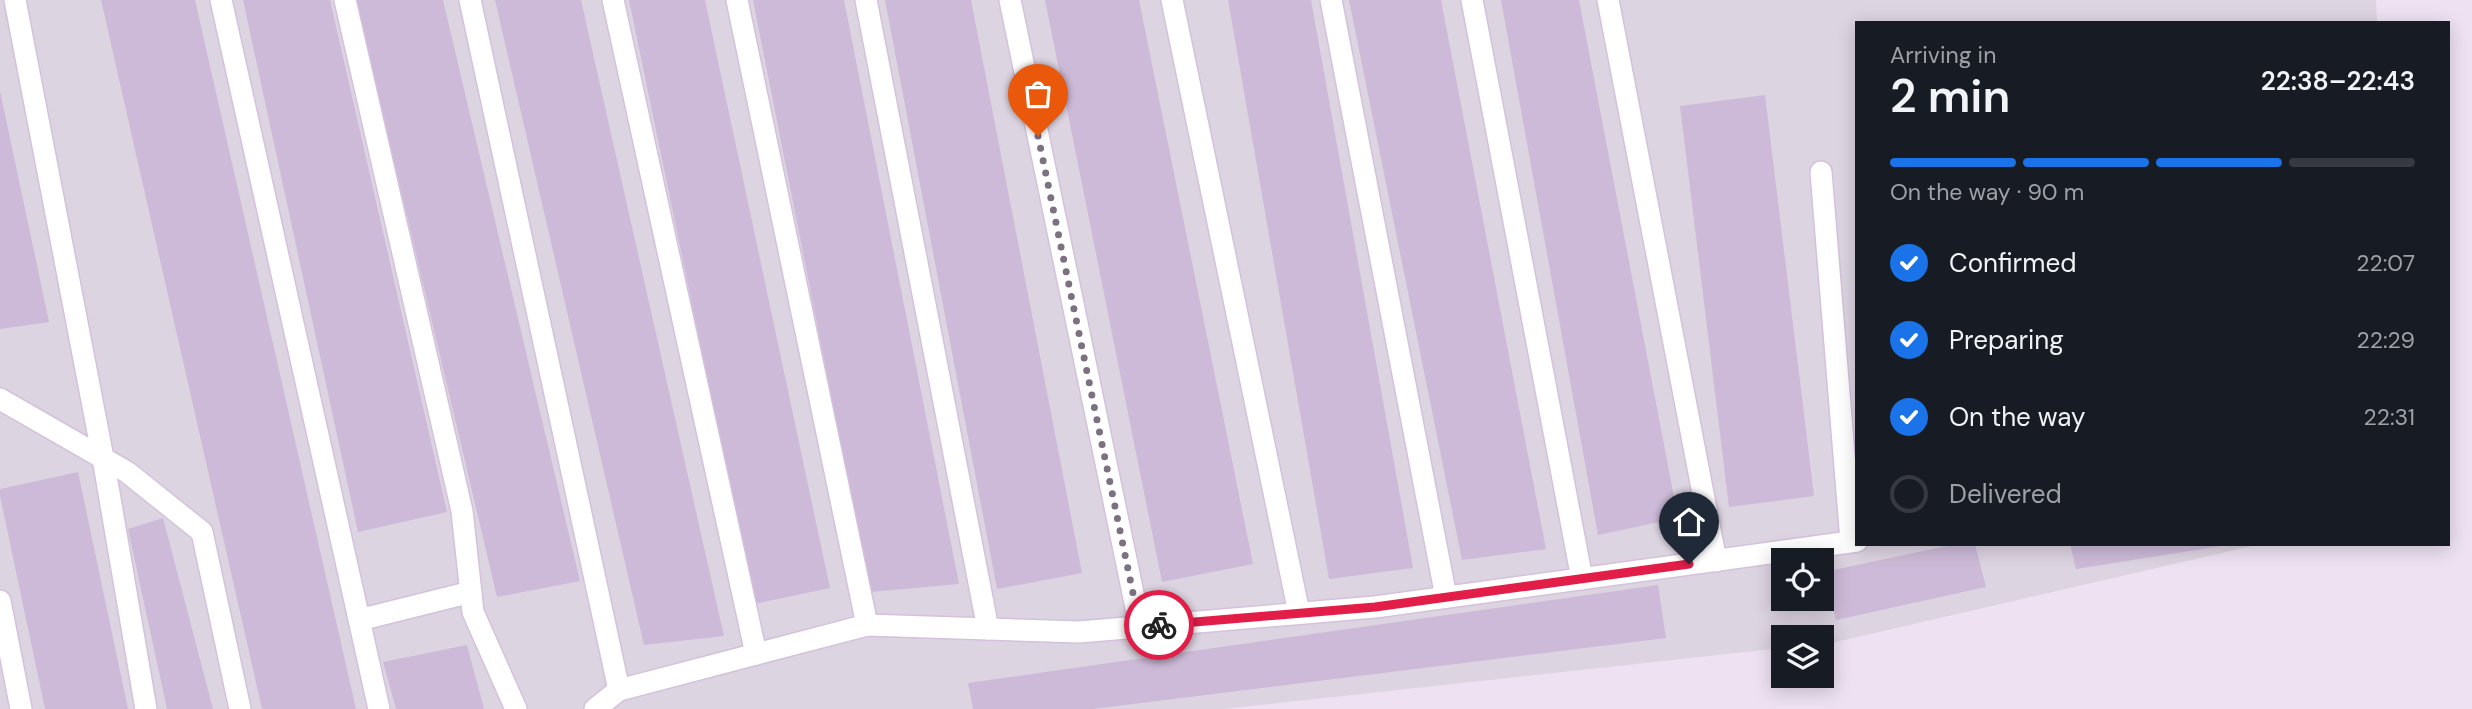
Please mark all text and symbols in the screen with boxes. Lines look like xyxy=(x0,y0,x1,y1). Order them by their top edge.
text: Arriving in xyxy=(1890,40,1996,70)
pin xyxy=(1008,64,1068,136)
text: 22:38–22:43 xyxy=(2261,64,2415,98)
text: 2 min xyxy=(1890,66,2010,126)
icon: bag xyxy=(1019,75,1057,113)
text: On the way · 90 m xyxy=(1890,177,2084,207)
icon: check xyxy=(1890,244,1928,282)
text: Confirmed xyxy=(1949,246,2076,280)
text: 22:07 xyxy=(2356,248,2415,278)
icon: check xyxy=(1890,321,1928,359)
text: Preparing xyxy=(1949,323,2064,357)
text: 22:29 xyxy=(2356,325,2415,355)
icon: check xyxy=(1890,398,1928,436)
text: On the way xyxy=(1949,400,2085,434)
text: 22:31 xyxy=(2363,402,2415,432)
text: Delivered xyxy=(1949,477,2062,511)
pin xyxy=(1659,492,1719,564)
icon: home xyxy=(1670,503,1708,541)
map controls xyxy=(1771,548,1834,688)
button: locate xyxy=(1771,548,1834,611)
courier xyxy=(1124,590,1194,660)
icon: bike xyxy=(1140,606,1178,644)
button: layers xyxy=(1771,625,1834,688)

